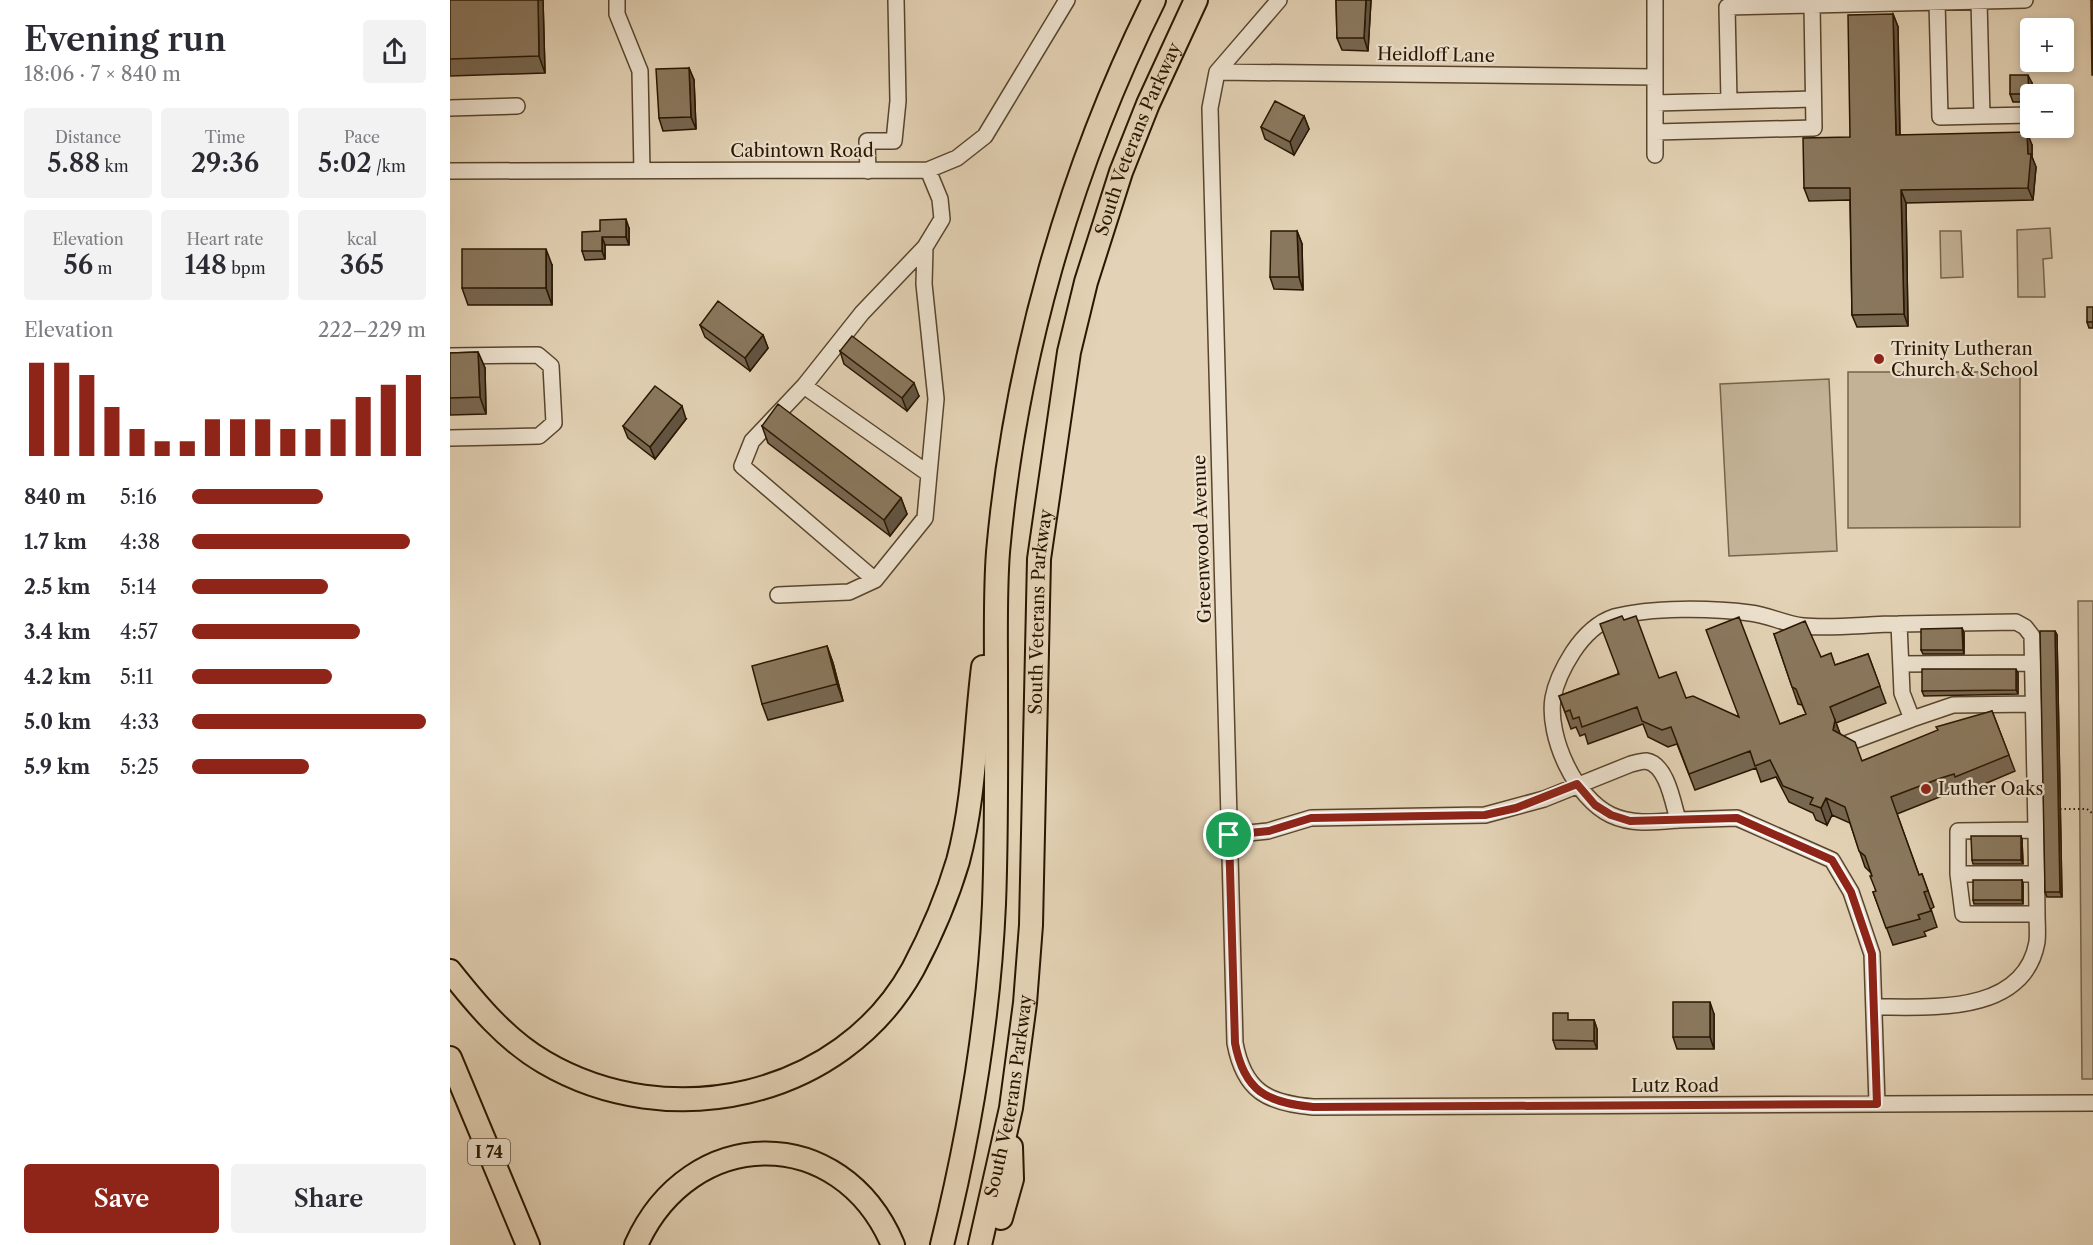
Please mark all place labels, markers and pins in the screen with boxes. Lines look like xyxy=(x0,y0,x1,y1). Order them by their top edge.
place label: Trinity Lutheran Church & School xyxy=(1891,338,2038,381)
marker: Trinity Lutheran Church & School xyxy=(1872,352,1886,366)
place label: Luther Oaks xyxy=(1938,778,2043,800)
marker: Luther Oaks xyxy=(1919,782,1933,796)
pin xyxy=(1203,809,1254,860)

